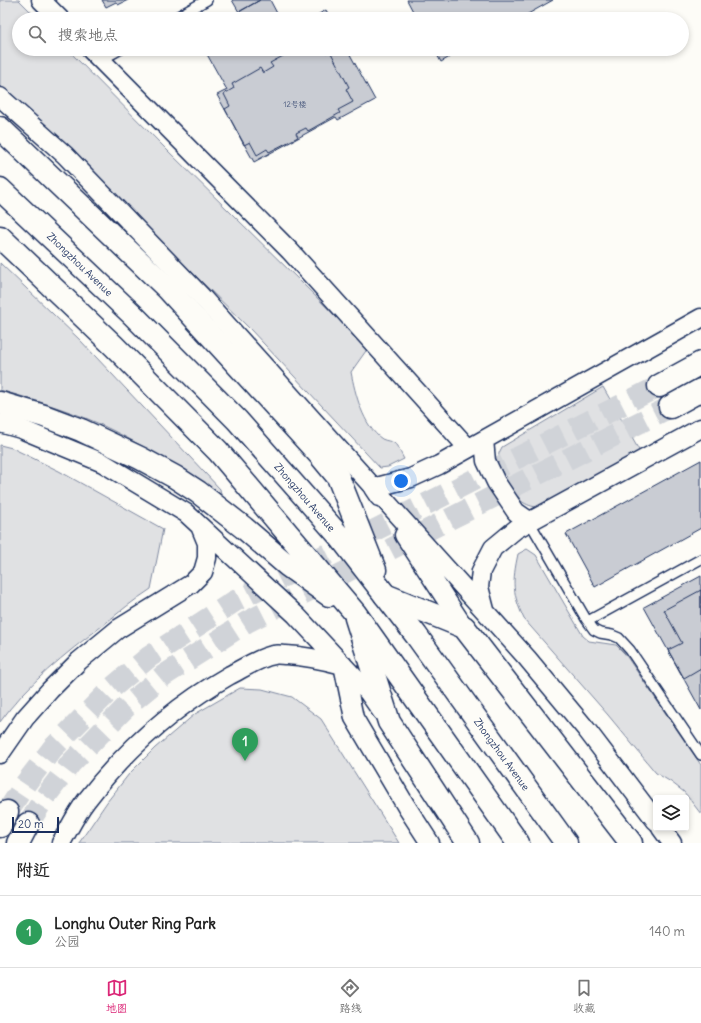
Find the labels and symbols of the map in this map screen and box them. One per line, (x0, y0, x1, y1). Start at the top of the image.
house number: 12号楼 (283, 99, 307, 109)
street label: Zhongzhou Avenue (44, 230, 115, 299)
street label: Zhongzhou Avenue (271, 460, 338, 534)
your location (391, 471, 411, 491)
street label: Zhongzhou Avenue (471, 716, 532, 793)
pin: 1 (232, 728, 258, 761)
scale bar (12, 815, 59, 834)

